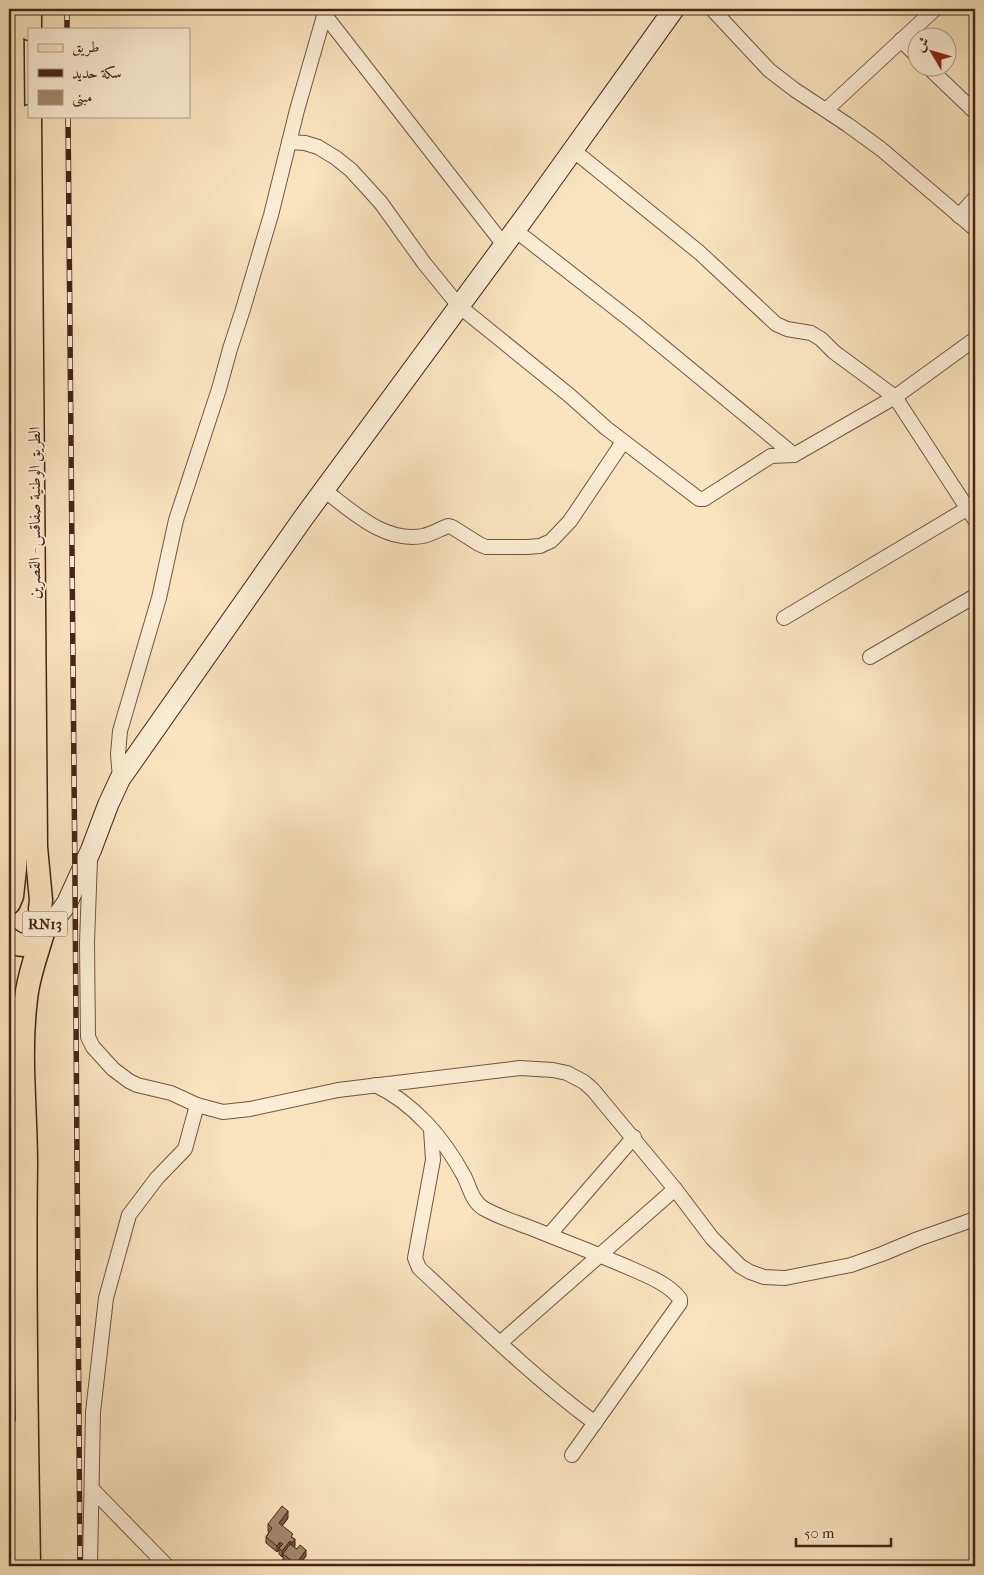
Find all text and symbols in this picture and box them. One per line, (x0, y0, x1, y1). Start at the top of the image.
legend (28, 28, 190, 118)
north arrow (906, 28, 956, 78)
text: ش (911, 34, 933, 55)
text: طريق (72, 38, 99, 57)
text: سكة حديد (72, 64, 122, 82)
text: مبنى (72, 88, 92, 108)
street label: الطريق الوطنية صفاقس - القصرين (25, 427, 45, 599)
road number: RN13 (22, 912, 68, 936)
scale bar (796, 1515, 892, 1547)
text: 50 m (804, 1524, 835, 1542)

